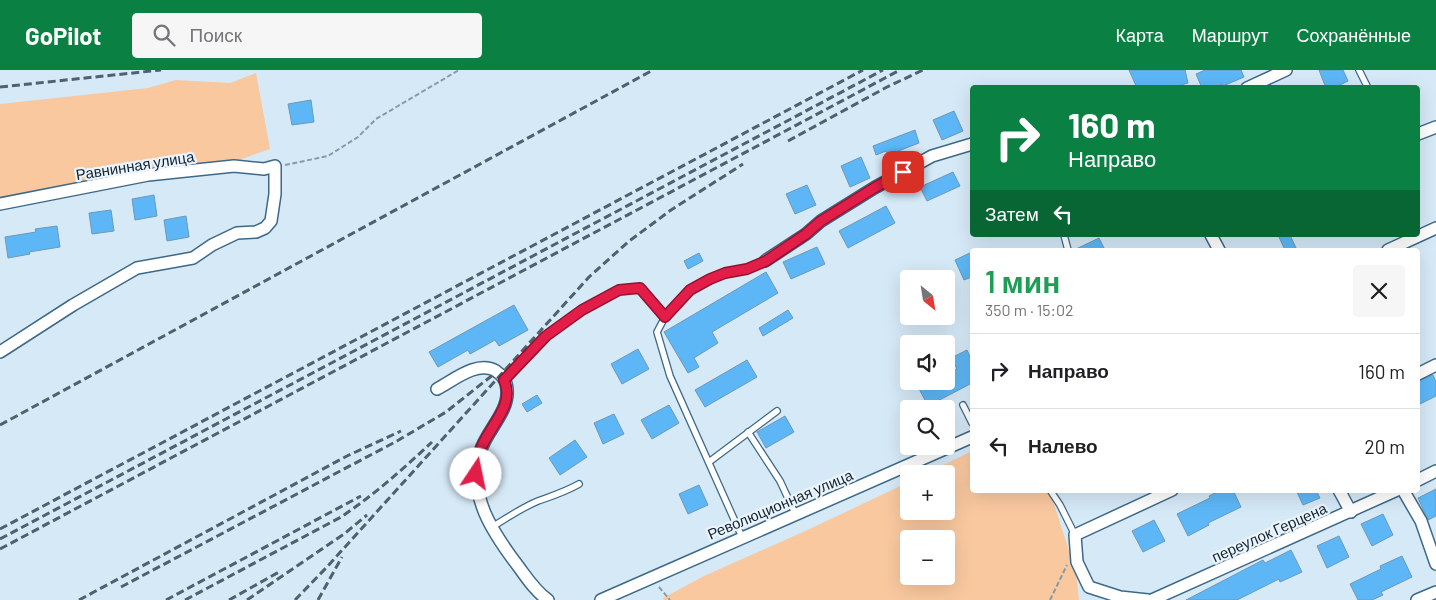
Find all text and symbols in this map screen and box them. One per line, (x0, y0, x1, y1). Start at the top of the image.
search box (132, 13, 482, 58)
text: GoPilot (25, 21, 102, 50)
icon: search (150, 21, 178, 49)
text: Поиск (190, 23, 242, 46)
text: Карта (1116, 24, 1164, 46)
text: Маршрут (1192, 24, 1268, 46)
text: Сохранённые (1296, 24, 1411, 46)
text: 160 m (1068, 103, 1155, 145)
icon: right (985, 105, 1050, 170)
text: Направо (1068, 145, 1156, 171)
street label: Равнинная улица (74, 147, 196, 183)
pin (882, 151, 924, 193)
icon: arrive (889, 158, 917, 186)
icon: left (1049, 200, 1077, 228)
text: Затем (985, 202, 1039, 225)
text: 1 мин (985, 263, 1060, 299)
button: close (1353, 265, 1405, 317)
north arrow (900, 270, 955, 325)
map controls (900, 270, 955, 585)
text: 350 m · 15:02 (985, 300, 1074, 319)
button: sound (900, 335, 955, 390)
icon: right (985, 357, 1013, 385)
text: Направо (1028, 359, 1109, 382)
text: 160 m (1358, 360, 1405, 383)
button: search (900, 400, 955, 455)
icon: left (985, 432, 1013, 460)
text: Налево (1028, 434, 1098, 457)
text: 20 m (1365, 435, 1405, 458)
position arrow (449, 447, 501, 499)
street label: Революционная улица (705, 465, 856, 543)
button: + (900, 465, 955, 520)
street label: переулок Герцена (1209, 498, 1330, 565)
button: − (900, 530, 955, 585)

